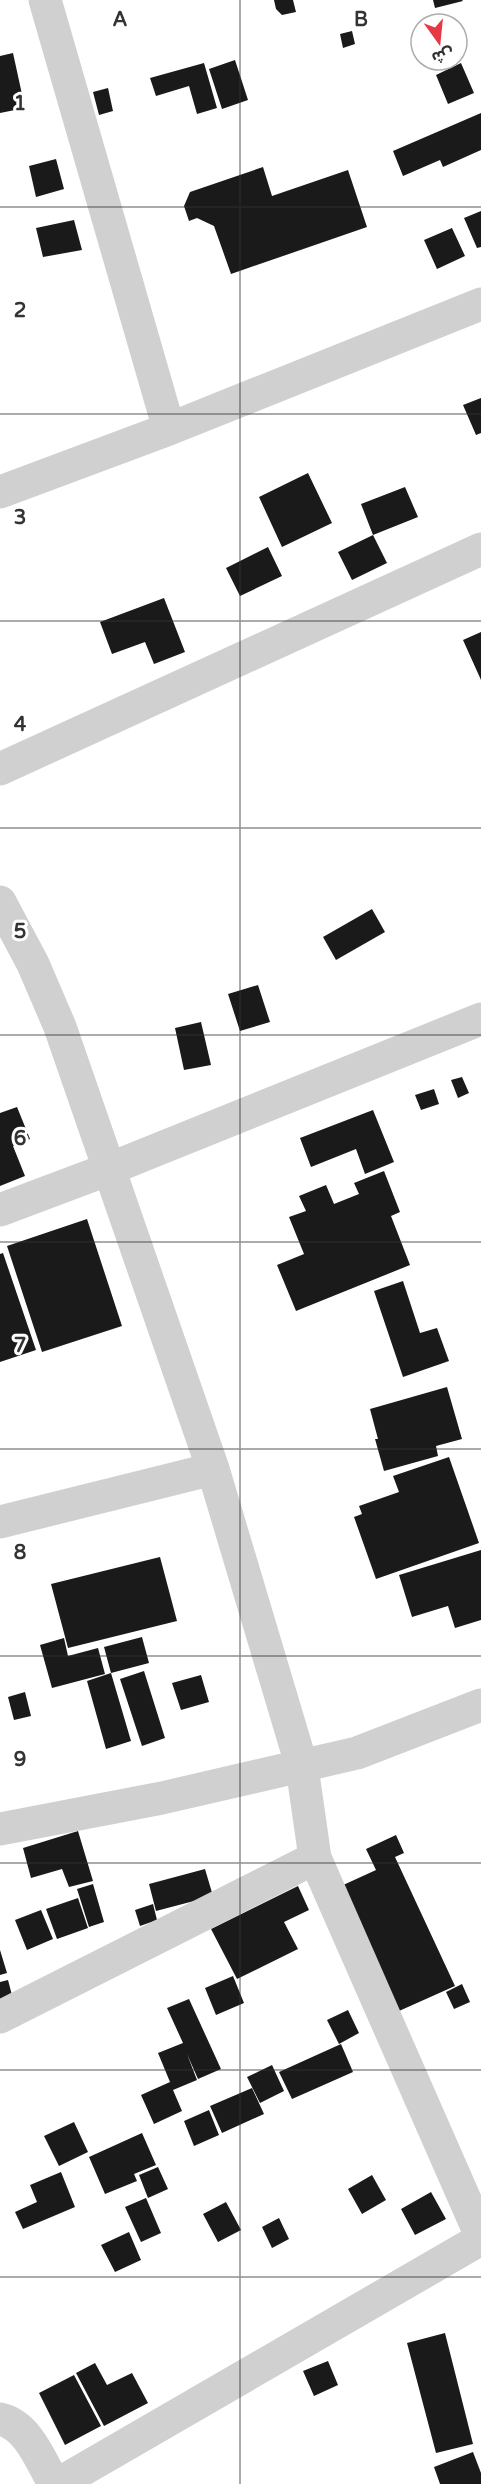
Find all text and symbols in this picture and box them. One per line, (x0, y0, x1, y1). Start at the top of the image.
text: A (113, 8, 128, 32)
text: B (354, 8, 368, 32)
north arrow (409, 12, 469, 72)
text: ش (429, 43, 456, 68)
text: 1 (14, 92, 26, 116)
text: 2 (14, 299, 26, 323)
text: 3 (14, 506, 26, 530)
text: 4 (14, 713, 27, 737)
text: 5 (14, 920, 26, 944)
text: 6 (14, 1127, 26, 1151)
text: 7 (14, 1334, 26, 1358)
text: 8 (14, 1541, 26, 1565)
text: 9 (14, 1748, 26, 1772)

